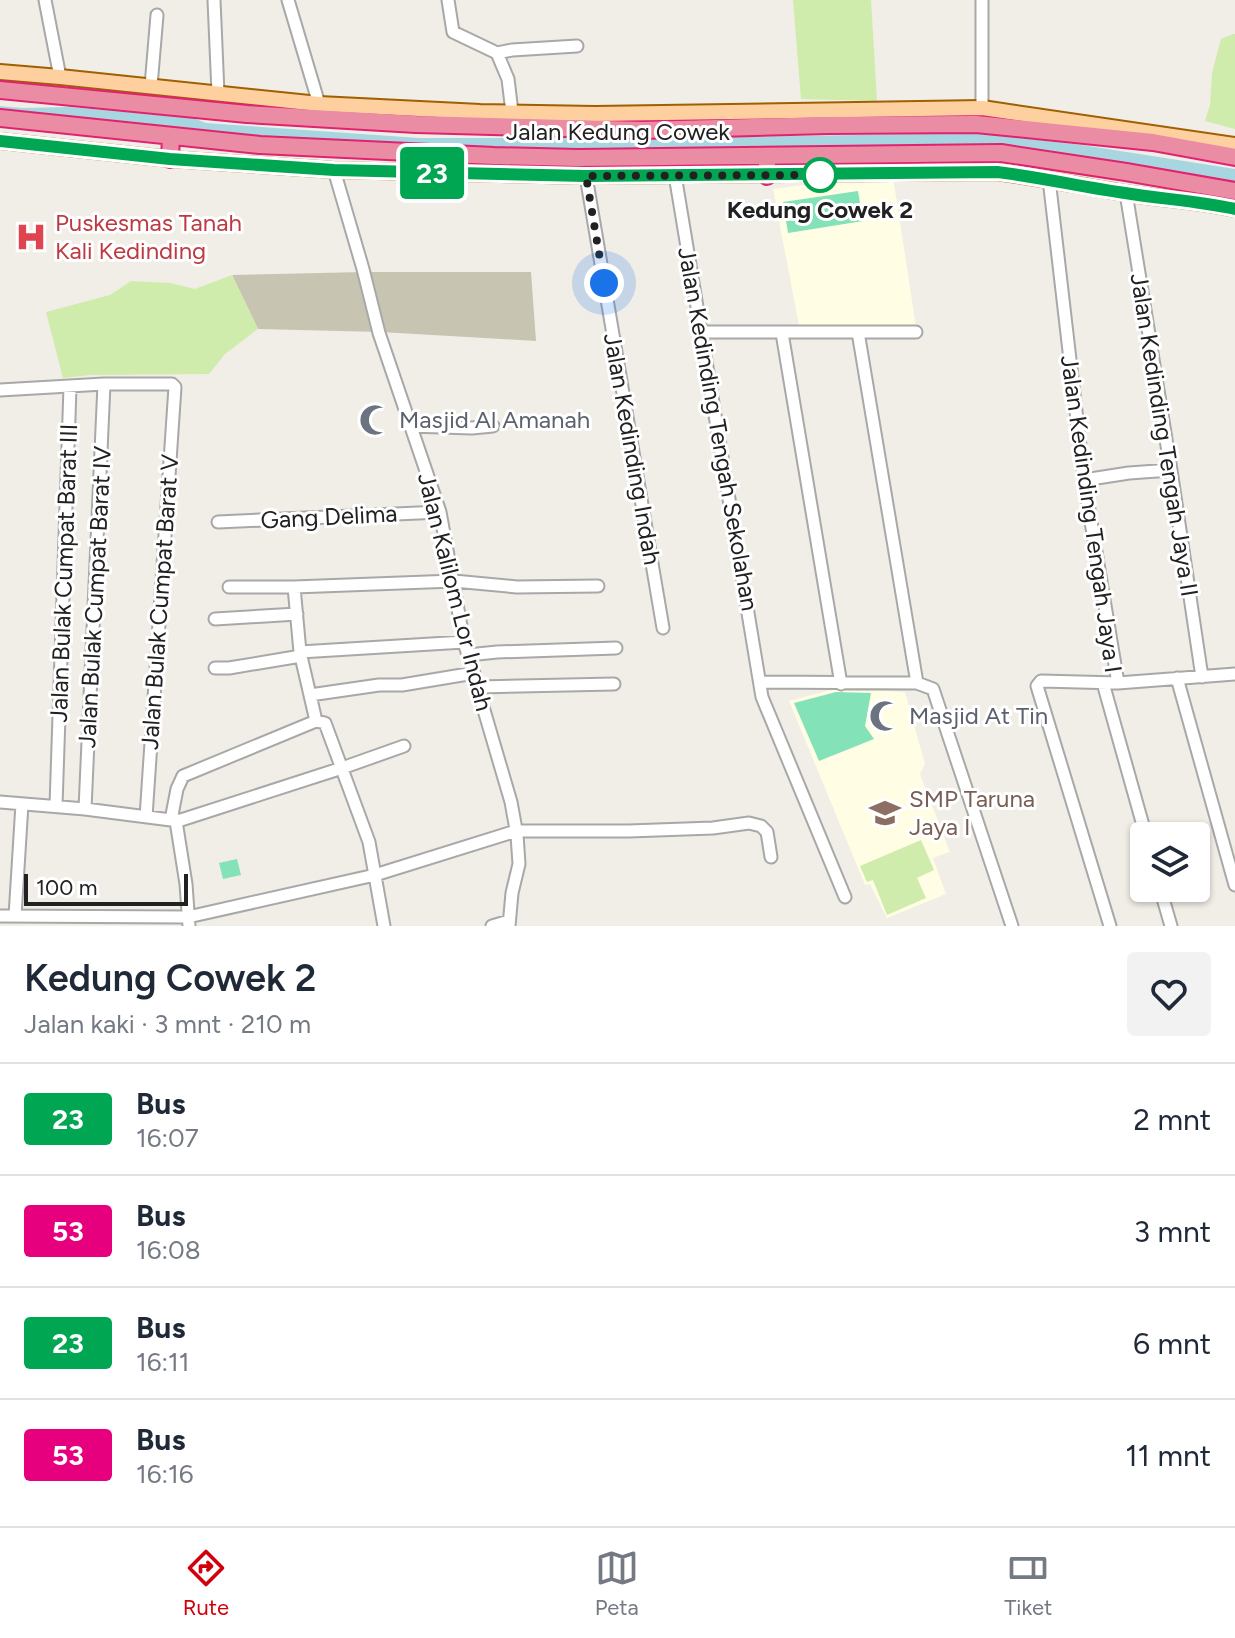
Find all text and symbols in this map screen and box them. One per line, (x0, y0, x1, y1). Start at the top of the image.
street label: Jalan Kedung Cowek (506, 117, 730, 146)
line badge: 23 (396, 147, 468, 199)
text: 23 (416, 156, 448, 190)
marker: Kedung Cowek 2 (803, 158, 837, 192)
place label: Kedung Cowek 2 (727, 195, 913, 224)
place label: Puskesmas Tanah Kali Kedinding (55, 208, 242, 265)
hospital icon: Puskesmas Tanah Kali Kedinding (14, 220, 48, 254)
street label: Jalan Kedinding Tengah Sekolahan (672, 245, 765, 613)
your location (584, 263, 624, 303)
street label: Jalan Kedinding Tengah Jaya II (1125, 271, 1204, 599)
street label: Jalan Kedinding Indah (598, 331, 667, 567)
street label: Jalan Kedinding Tengah Jaya I (1055, 353, 1128, 675)
mosque icon: Masjid Al Amanah (358, 403, 392, 437)
place label: Masjid Al Amanah (399, 405, 590, 434)
street label: Jalan Bulak Cumpat Barat III (44, 423, 83, 723)
street label: Jalan Bulak Cumpat Barat IV (72, 445, 117, 749)
street label: Jalan Bulak Cumpat Barat V (135, 453, 184, 751)
street label: Jalan Kalilom Lor Indah (412, 470, 499, 714)
street label: Gang Delima (260, 498, 398, 535)
mosque icon: Masjid At Tin (868, 699, 902, 733)
place label: Masjid At Tin (909, 701, 1048, 730)
place label: SMP Taruna Jaya I (909, 784, 1035, 841)
school or university icon: SMP Taruna Jaya I (868, 796, 902, 830)
map controls (1130, 822, 1210, 902)
button: layers (1130, 822, 1210, 902)
scale bar (24, 870, 188, 906)
text: 100 m (36, 874, 97, 901)
button: heart (1127, 952, 1211, 1036)
text: Kedung Cowek 2 (24, 955, 316, 1001)
text: Jalan kaki · 3 mnt · 210 m (24, 1008, 311, 1040)
text: Bus (136, 1085, 185, 1122)
text: 2 mnt (1133, 1101, 1211, 1138)
text: 23 (52, 1102, 84, 1136)
text: 16:07 (136, 1122, 199, 1154)
text: Bus (136, 1197, 185, 1234)
text: 3 mnt (1134, 1213, 1211, 1250)
text: 53 (52, 1214, 84, 1248)
text: 16:08 (136, 1234, 201, 1266)
text: Bus (136, 1309, 185, 1346)
text: 6 mnt (1133, 1325, 1211, 1362)
text: 23 (52, 1326, 84, 1360)
text: 16:11 (136, 1346, 190, 1378)
text: Bus (136, 1421, 185, 1458)
text: 11 mnt (1125, 1437, 1211, 1474)
text: 53 (52, 1438, 84, 1472)
text: 16:16 (136, 1458, 194, 1490)
tab: Rute (183, 1546, 229, 1621)
tab: Peta (595, 1546, 639, 1621)
tab: Tiket (1004, 1546, 1052, 1621)

